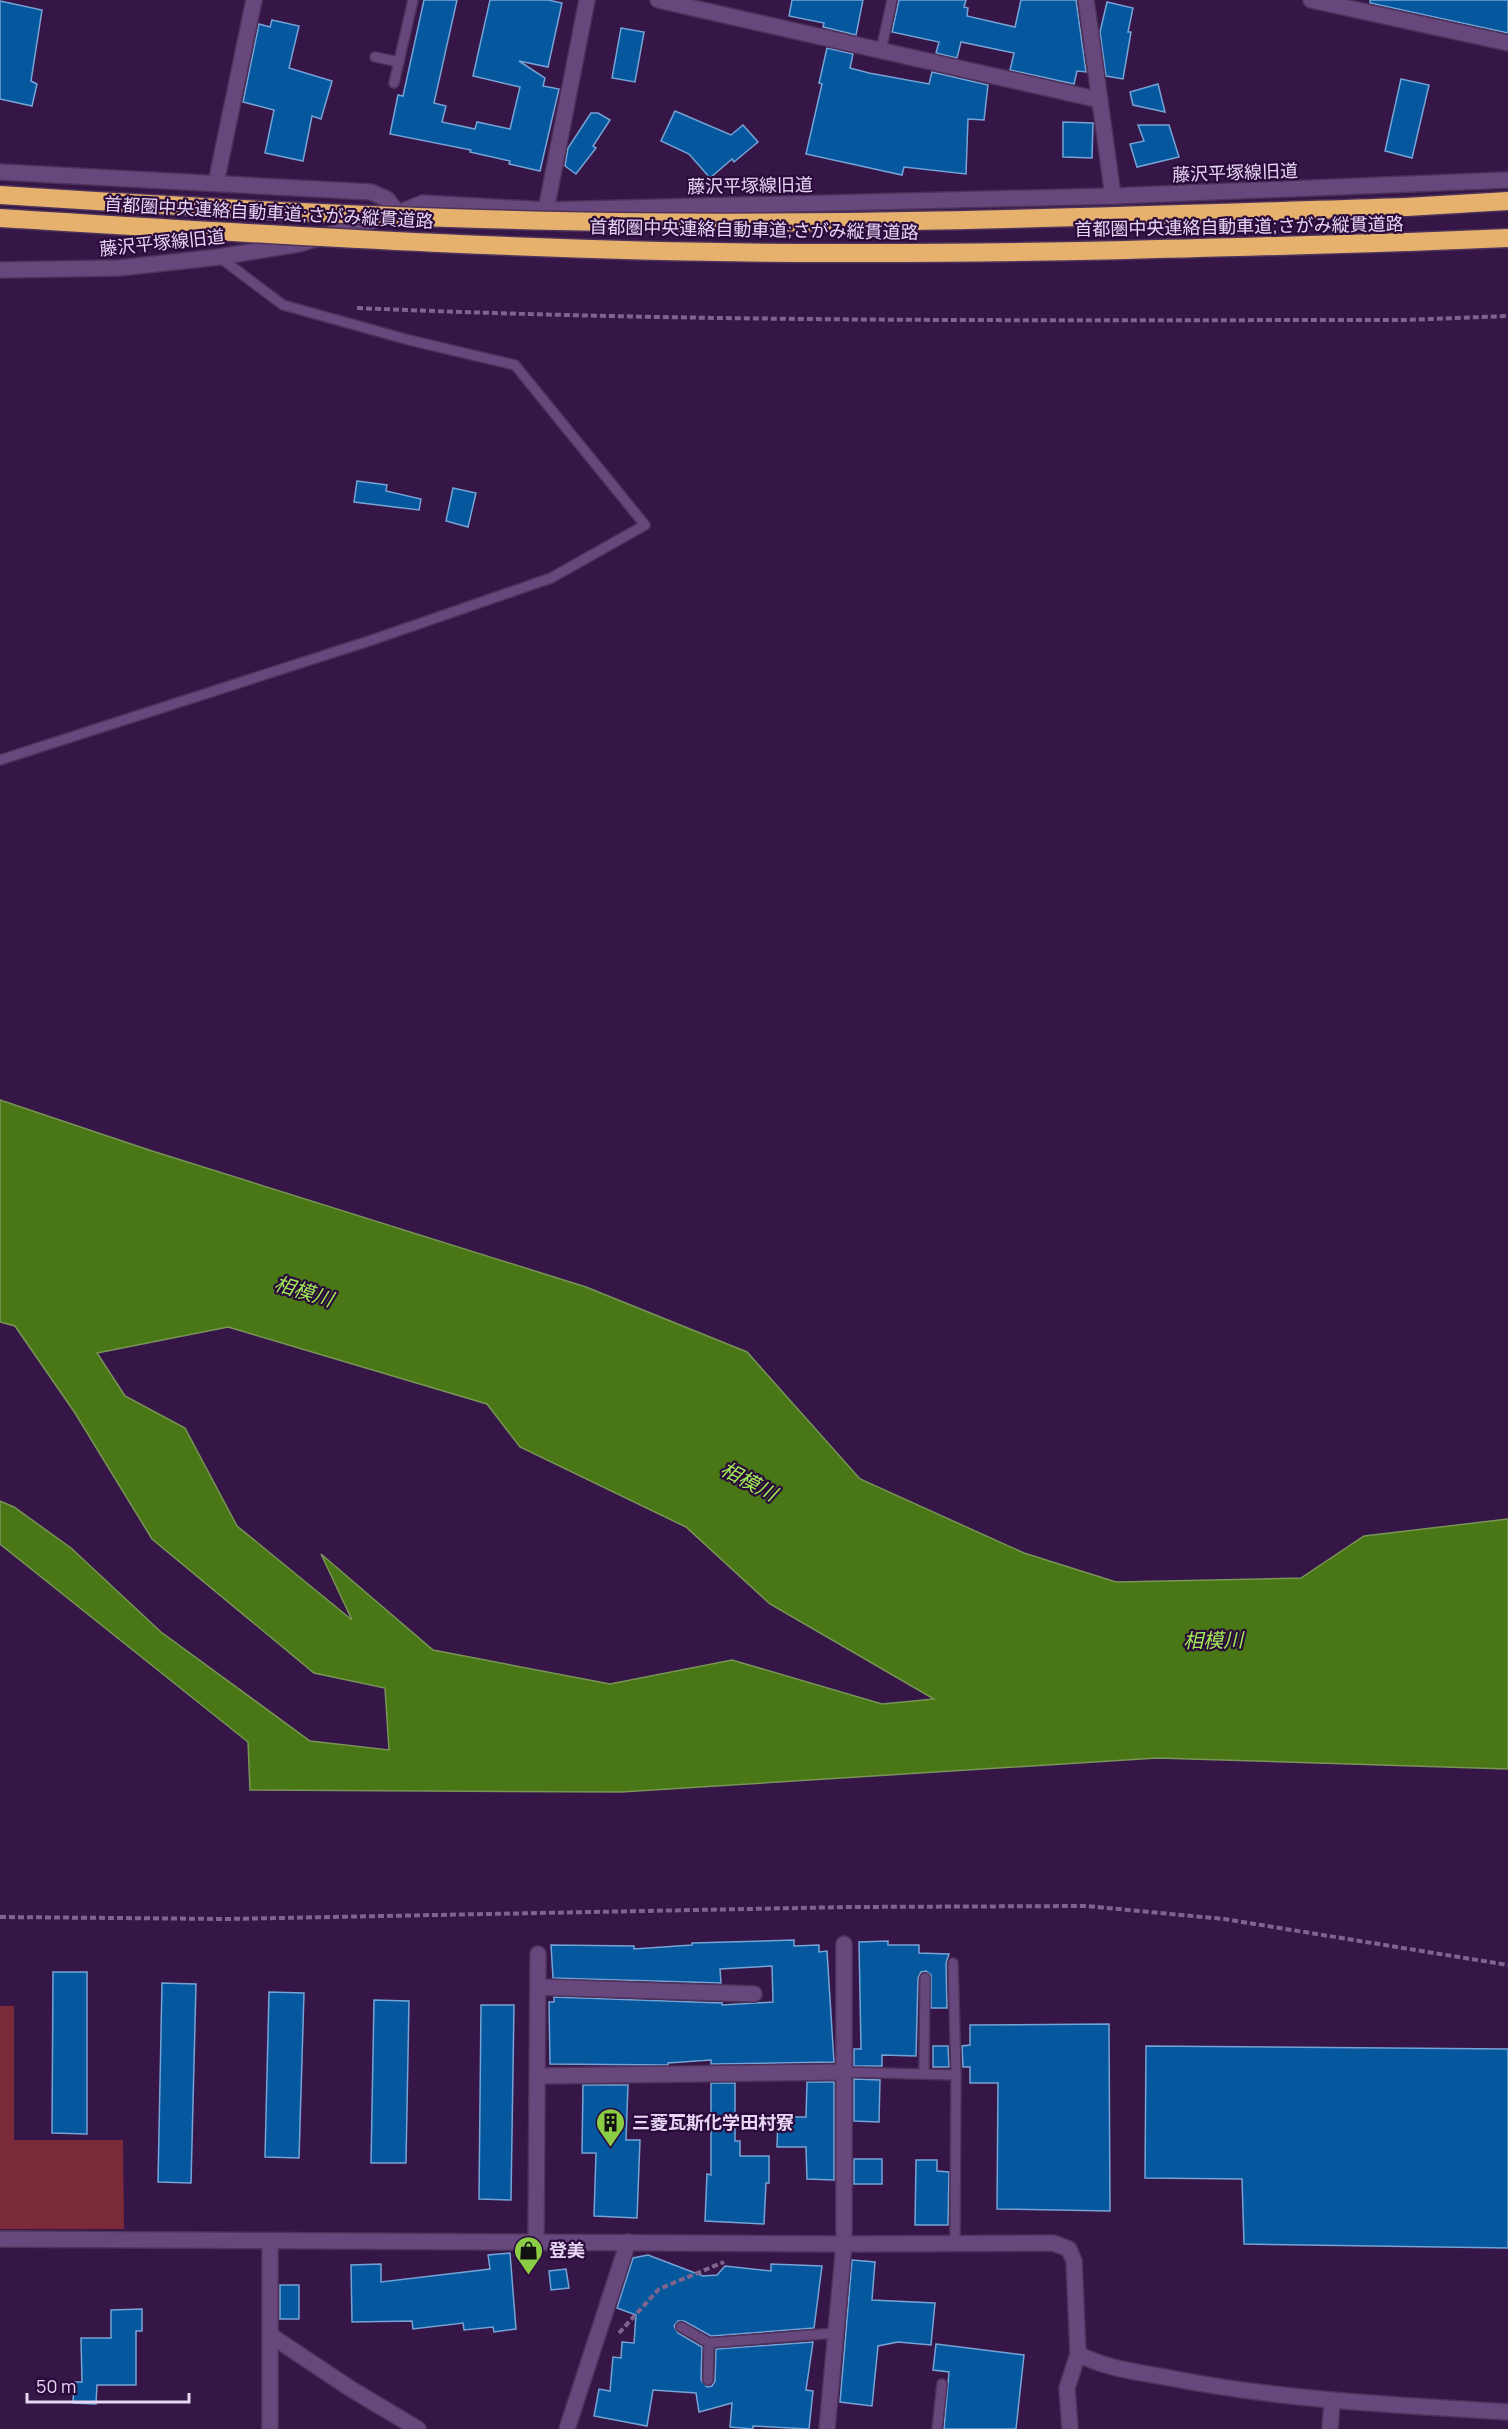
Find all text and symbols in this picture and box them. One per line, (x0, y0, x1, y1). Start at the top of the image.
street label: 藤沢平塚線旧道 (1172, 158, 1298, 186)
street label: 藤沢平塚線旧道 (687, 172, 813, 198)
street label: 首都圏中央連絡自動車道;さがみ縦貫道路 (104, 191, 434, 233)
street label: 首都圏中央連絡自動車道;さがみ縦貫道路 (1074, 211, 1404, 241)
street label: 首都圏中央連絡自動車道;さがみ縦貫道路 (589, 214, 919, 244)
street label: 藤沢平塚線旧道 (98, 223, 226, 261)
water label: 相模川 (271, 1269, 339, 1313)
water label: 相模川 (716, 1455, 784, 1508)
water label: 相模川 (1183, 1626, 1245, 1654)
building icon: 三菱瓦斯化学田村寮 (595, 2106, 627, 2148)
place label: 三菱瓦斯化学田村寮 (632, 2110, 794, 2134)
shop icon: 登美 (512, 2234, 544, 2276)
place label: 登美 (549, 2238, 585, 2262)
scale bar (27, 2366, 189, 2404)
text: 50 m (36, 2374, 76, 2398)

